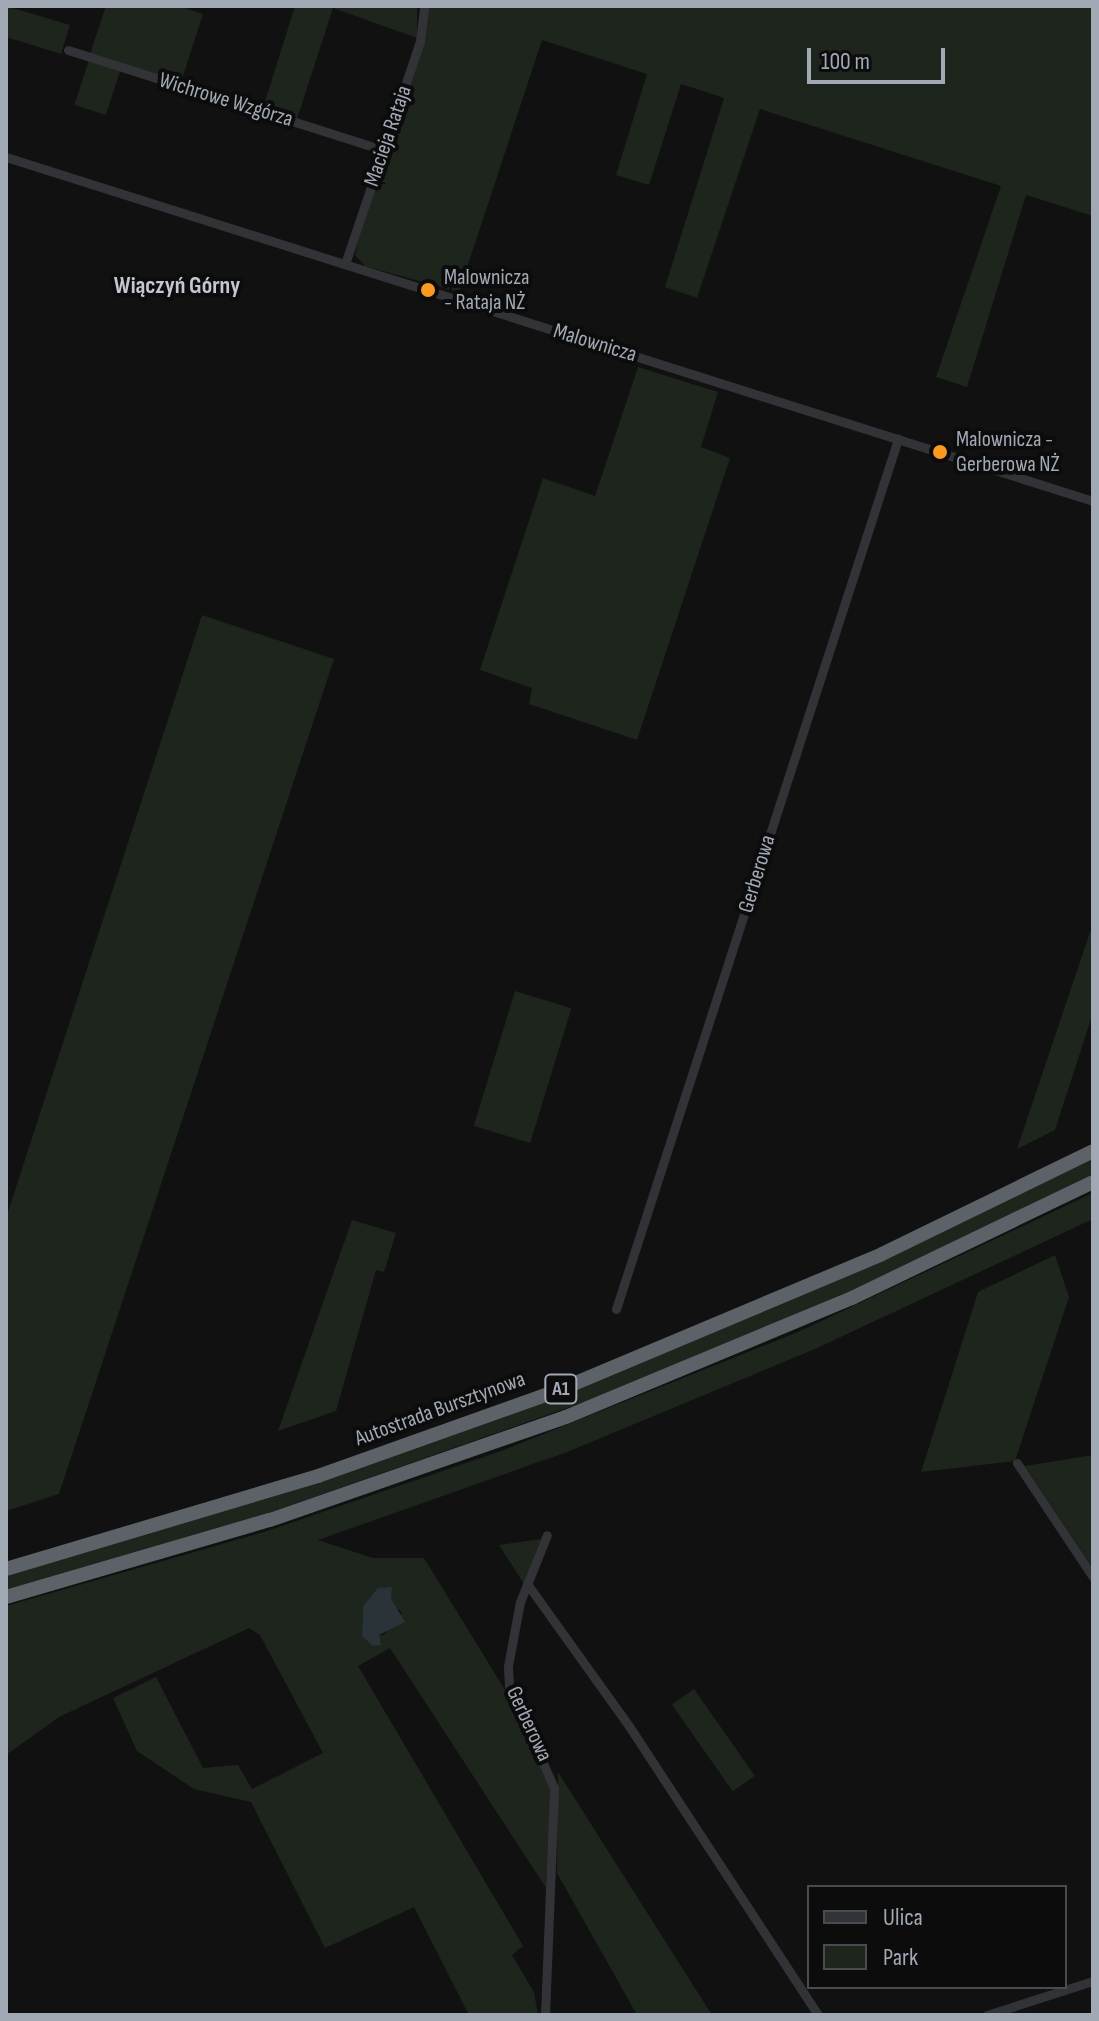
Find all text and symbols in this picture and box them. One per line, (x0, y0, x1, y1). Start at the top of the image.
scale bar (811, 32, 949, 82)
text: 100 m (821, 47, 870, 76)
street label: Wichrowe Wzgórza (156, 67, 296, 133)
street label: Macieja Rataja (358, 82, 418, 190)
place label: Malownicza - Rataja NŻ (444, 264, 530, 316)
district label: Wiączyń Górny (114, 272, 240, 300)
marker: Malownicza - Rataja NŻ (419, 281, 437, 299)
street label: Malownicza (550, 318, 640, 368)
place label: Malownicza - Gerberowa NŻ (956, 426, 1060, 478)
marker: Malownicza - Gerberowa NŻ (931, 443, 949, 461)
street label: Gerberowa (733, 832, 781, 916)
street label: Autostrada Bursztynowa (351, 1366, 529, 1452)
road number: A1 (543, 1373, 579, 1405)
street label: Gerberowa (500, 1682, 558, 1766)
legend (807, 1885, 1067, 1989)
text: Ulica (883, 1903, 923, 1932)
text: Park (883, 1943, 918, 1972)

